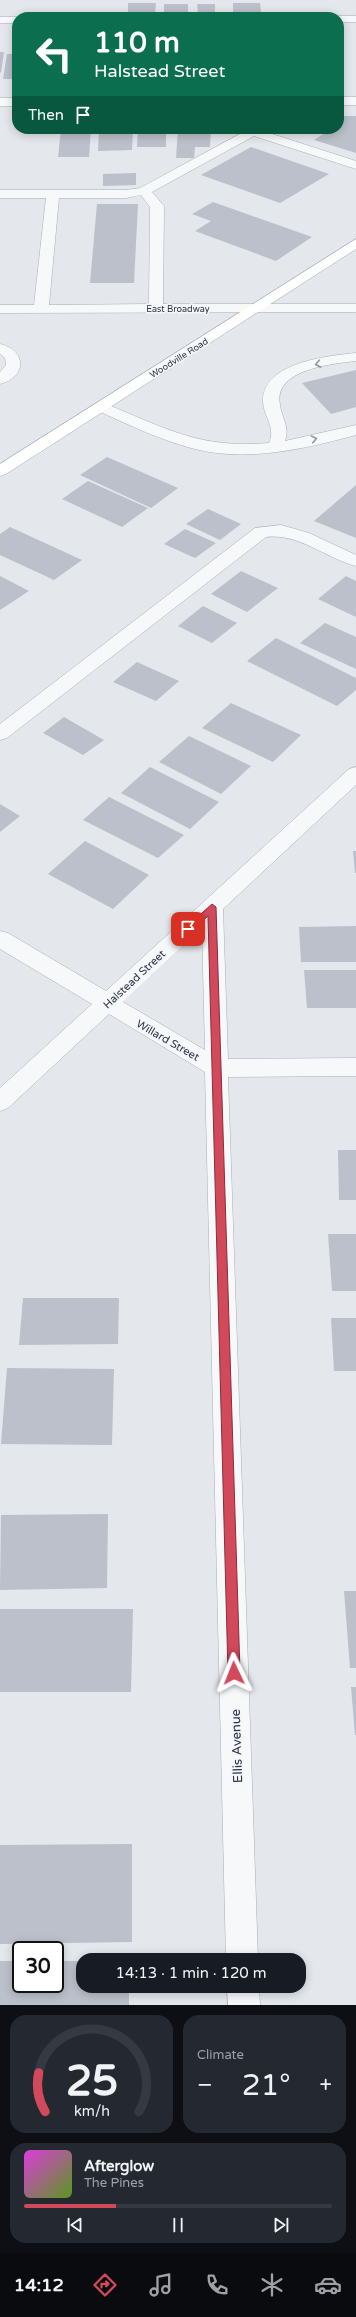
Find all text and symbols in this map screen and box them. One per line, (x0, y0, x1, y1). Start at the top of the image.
text: 110 m (94, 26, 180, 60)
icon: left (28, 28, 80, 80)
text: Halstead Street (94, 60, 225, 82)
icon: arrive (72, 104, 94, 126)
text: Then (28, 106, 64, 124)
street label: East Broadway (146, 304, 210, 315)
street label: Woodville Road (148, 336, 211, 381)
one-way arrow (314, 359, 321, 367)
one-way arrow (310, 436, 317, 444)
pin (171, 912, 205, 946)
icon: arrive (177, 918, 199, 940)
street label: Halstead Street (101, 947, 168, 1011)
street label: Willard Street (134, 1017, 202, 1064)
position arrow (213, 1652, 255, 1694)
street label: Ellis Avenue (228, 1709, 246, 1783)
speed limit sign: 30 (12, 1941, 64, 1993)
text: 14:13 · 1 min · 120 m (116, 1964, 266, 1982)
text: Climate (197, 2047, 244, 2063)
text: 25 (65, 2057, 118, 2107)
text: 21° (242, 2067, 291, 2104)
text: − (197, 2072, 213, 2098)
text: + (320, 2072, 332, 2098)
text: km/h (74, 2103, 109, 2120)
text: Afterglow (84, 2157, 154, 2175)
text: The Pines (84, 2175, 144, 2191)
icon: previous (64, 2214, 86, 2236)
icon: pause (167, 2214, 189, 2236)
icon: next (270, 2214, 292, 2236)
icon: directions (91, 2271, 119, 2299)
icon: music (147, 2271, 175, 2299)
icon: phone (203, 2271, 231, 2299)
icon: climate (258, 2271, 286, 2299)
icon: car (314, 2271, 342, 2299)
text: 14:12 (14, 2274, 64, 2296)

